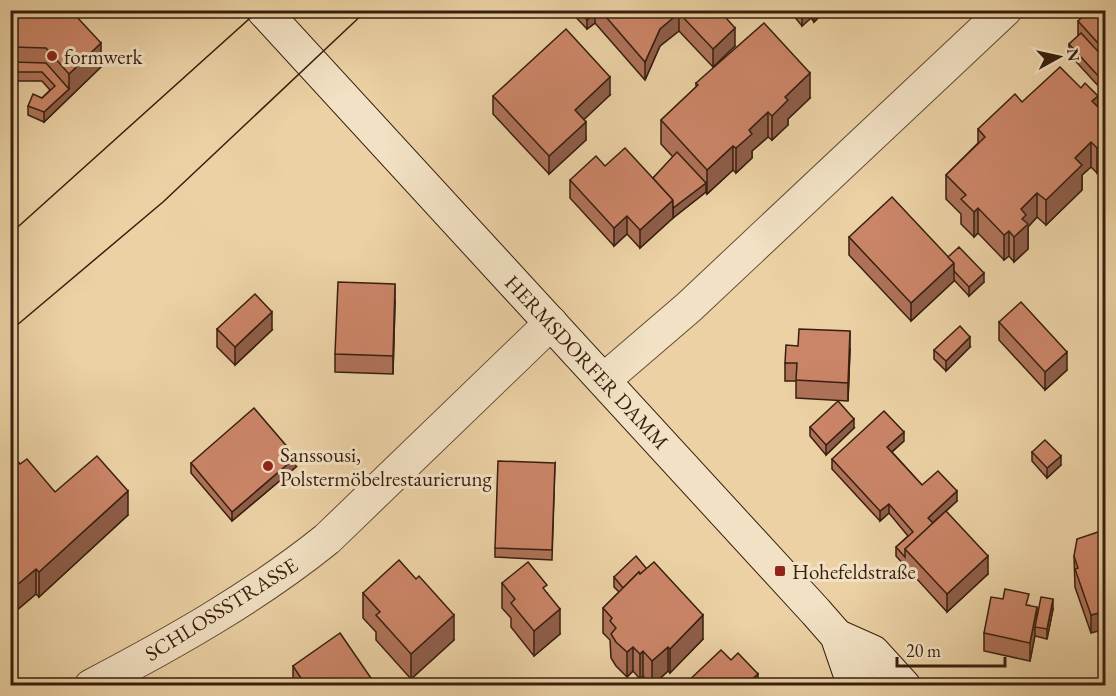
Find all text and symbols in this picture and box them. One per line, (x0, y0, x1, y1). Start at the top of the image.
north arrow (1029, 27, 1089, 87)
place label: formwerk (64, 43, 143, 70)
text: N (1062, 47, 1085, 63)
marker: formwerk (45, 49, 59, 63)
street label: HERMSDORFER DAMM (499, 269, 675, 455)
place label: Sanssousi, Polstermöbelrestaurierung (280, 441, 493, 492)
marker: Sanssousi, Polstermöbelrestaurierung (261, 459, 275, 473)
street label: SCHLOSSSTRASSE (140, 551, 303, 667)
place label: Hohefeldstraße (792, 558, 916, 585)
marker: Hohefeldstraße (773, 564, 787, 578)
scale bar (897, 630, 1005, 668)
text: 20 m (906, 639, 941, 662)

